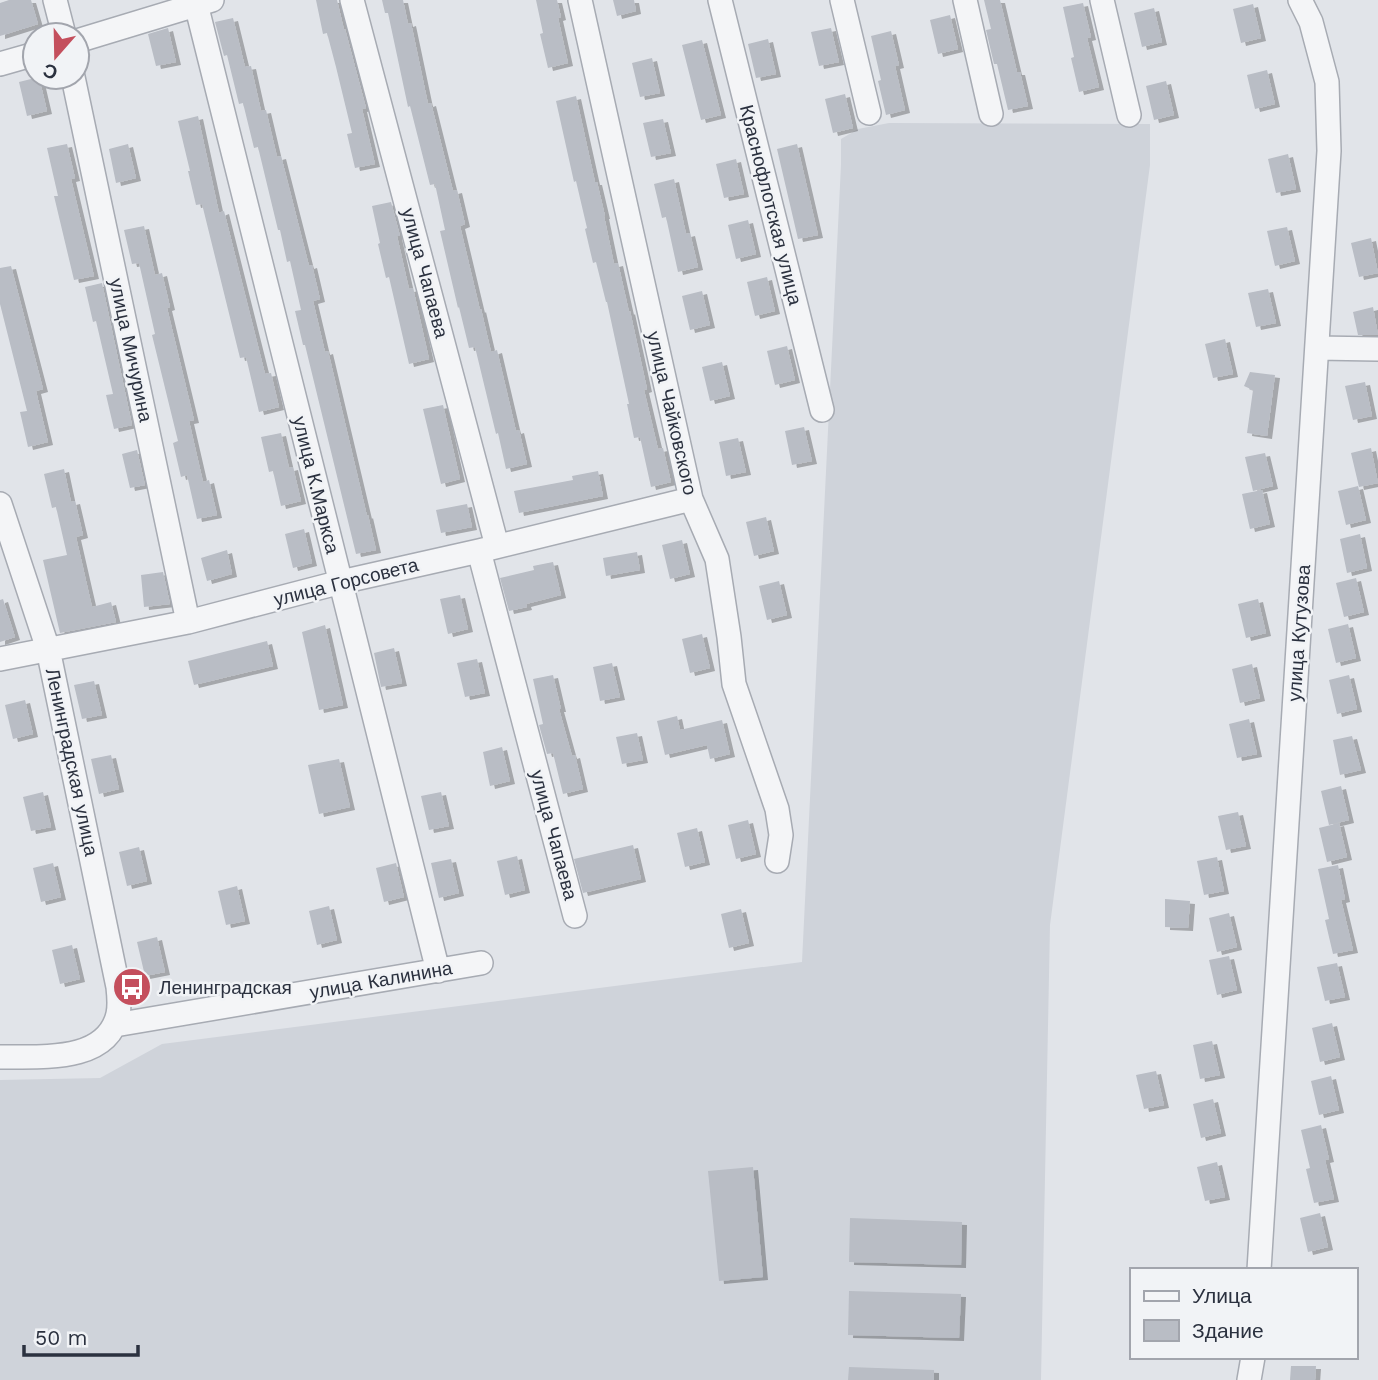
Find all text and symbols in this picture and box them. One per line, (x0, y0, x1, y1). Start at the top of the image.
north arrow (21, 21, 91, 91)
text: С (40, 58, 61, 85)
street label: Краснофлотская улица (735, 102, 807, 308)
street label: улица Чапаева (397, 205, 454, 341)
street label: улица Мичурина (105, 276, 158, 425)
street label: улица Чайковского (642, 329, 702, 497)
street label: улица К.Маркса (288, 414, 344, 556)
street label: улица Горсовета (271, 553, 421, 611)
street label: улица Кутузова (1283, 563, 1315, 702)
street label: Ленинградская улица (41, 666, 103, 859)
street label: улица Чапаева (526, 767, 583, 903)
street label: улица Калинина (308, 956, 454, 1004)
bus stop icon: Ленинградская (111, 966, 153, 1008)
place label: Ленинградская (159, 976, 292, 999)
legend (1130, 1268, 1357, 1359)
text: Улица (1192, 1283, 1252, 1308)
scale bar (24, 1314, 138, 1358)
text: Здание (1192, 1318, 1264, 1343)
text: 50 m (35, 1325, 87, 1350)

